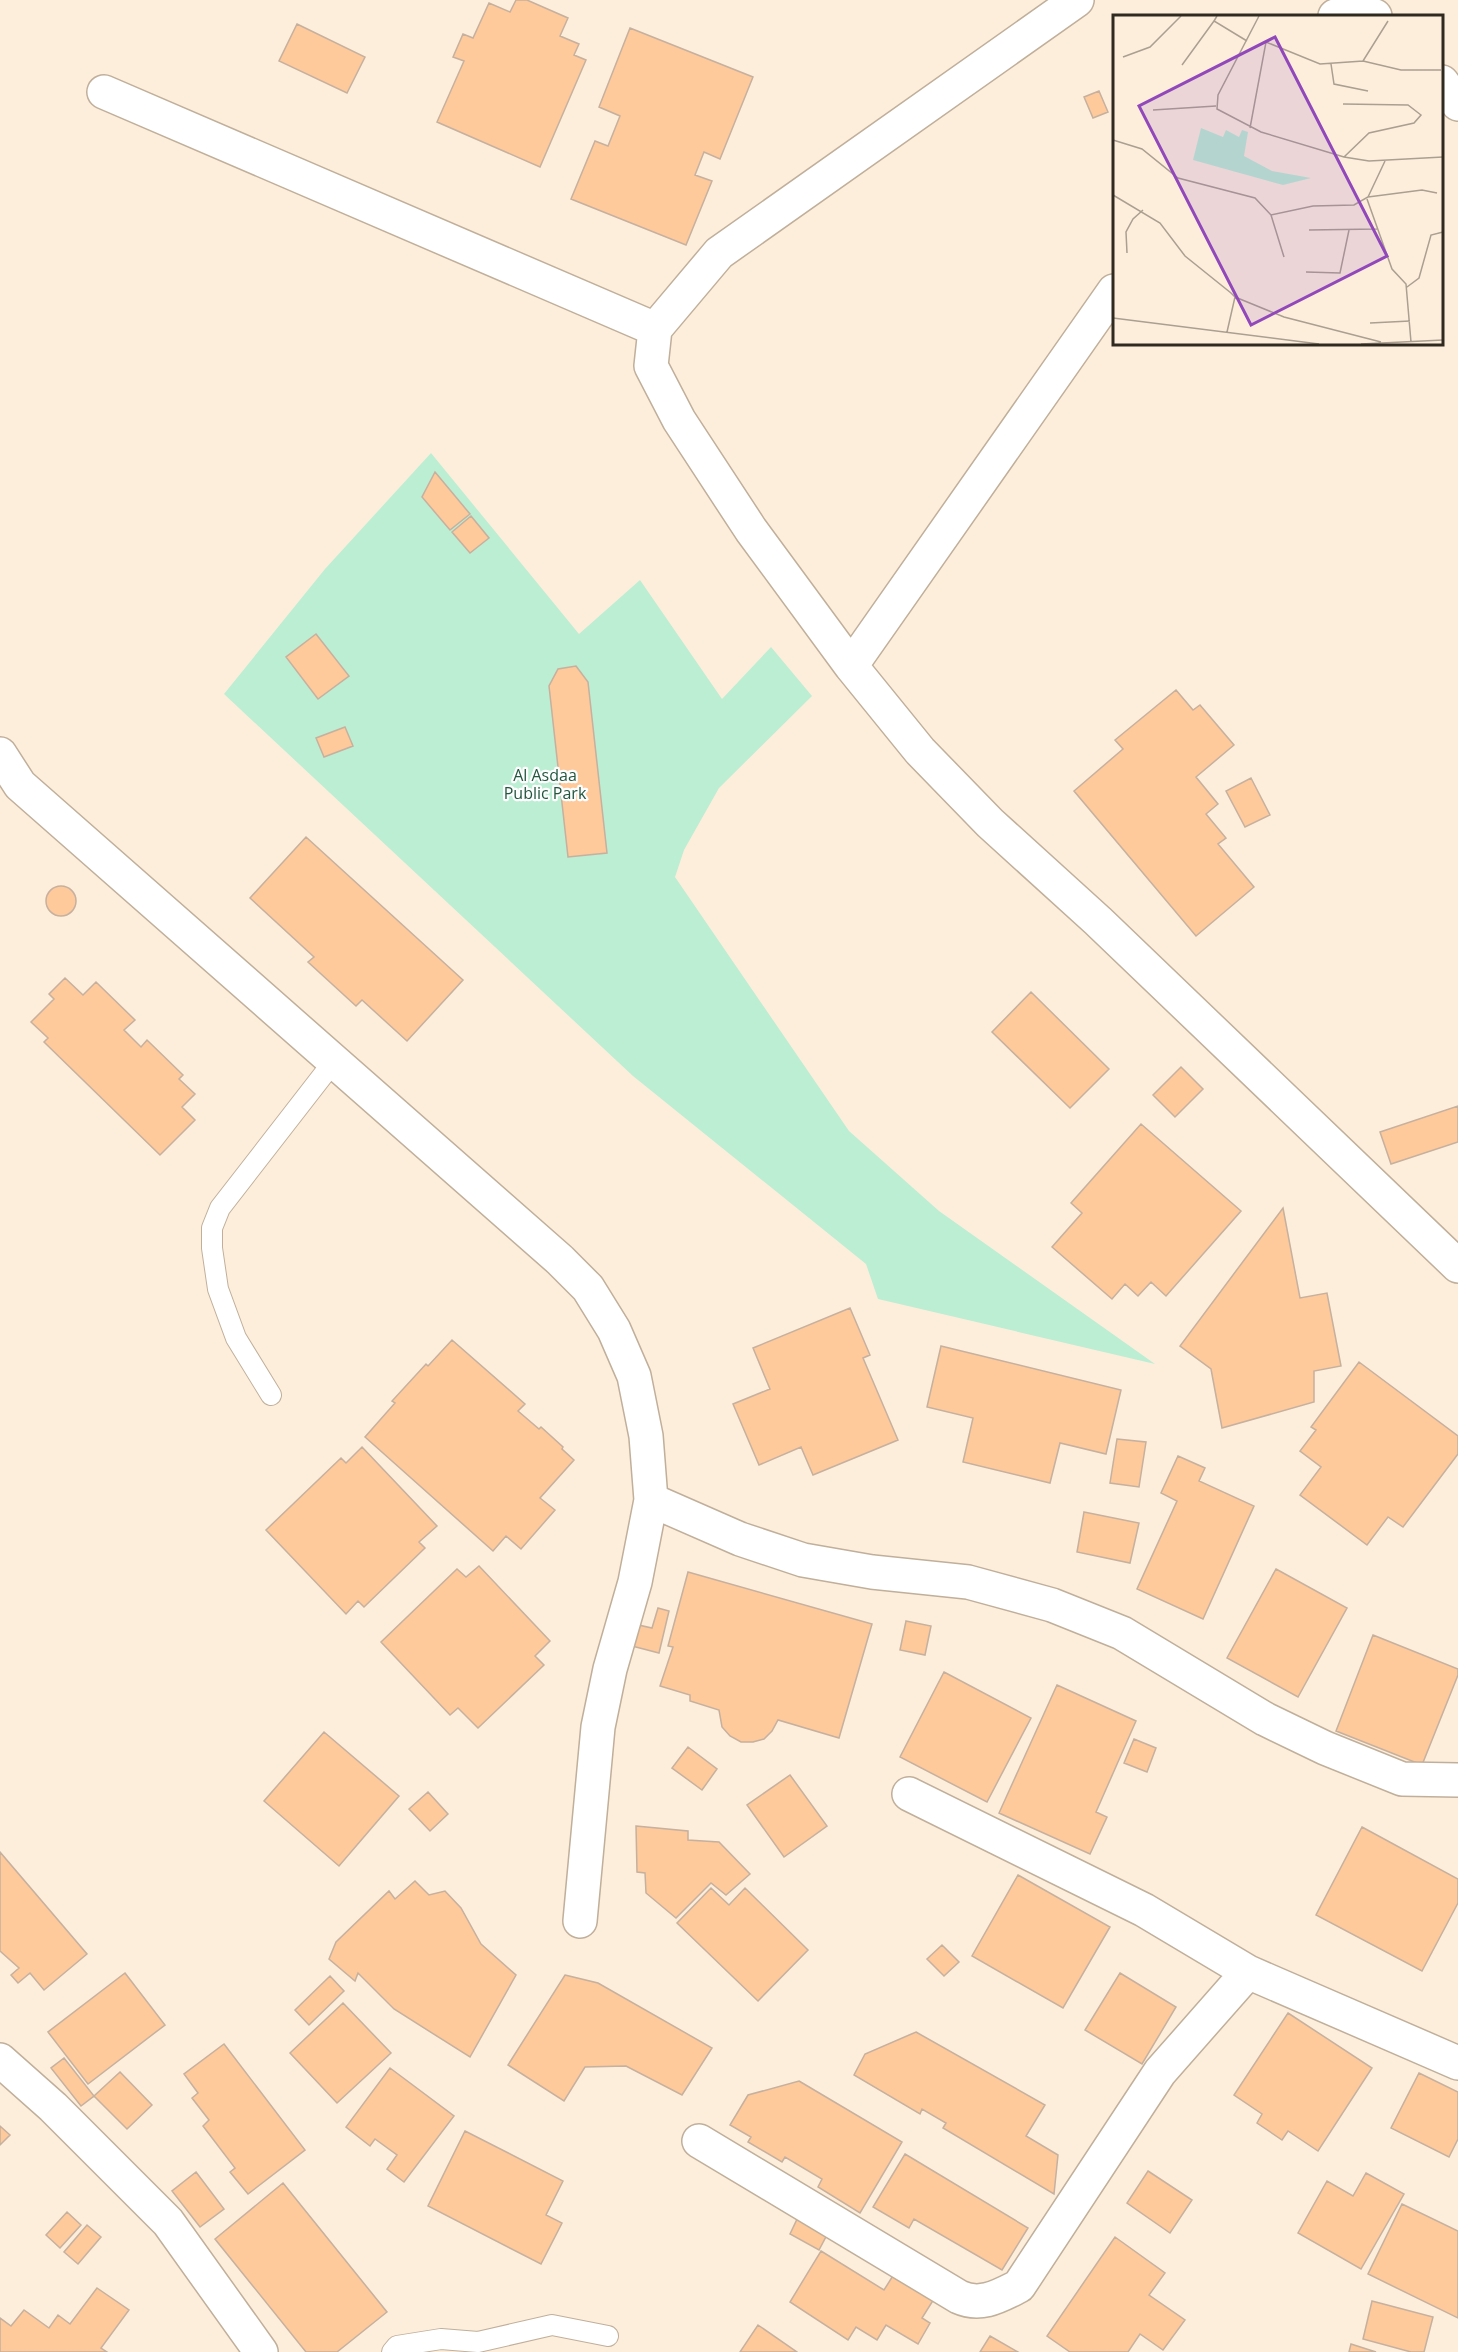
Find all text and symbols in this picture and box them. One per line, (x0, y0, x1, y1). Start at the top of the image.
inset map (1113, 15, 1443, 345)
park label: Al Asdaa Public Park (504, 764, 587, 804)

